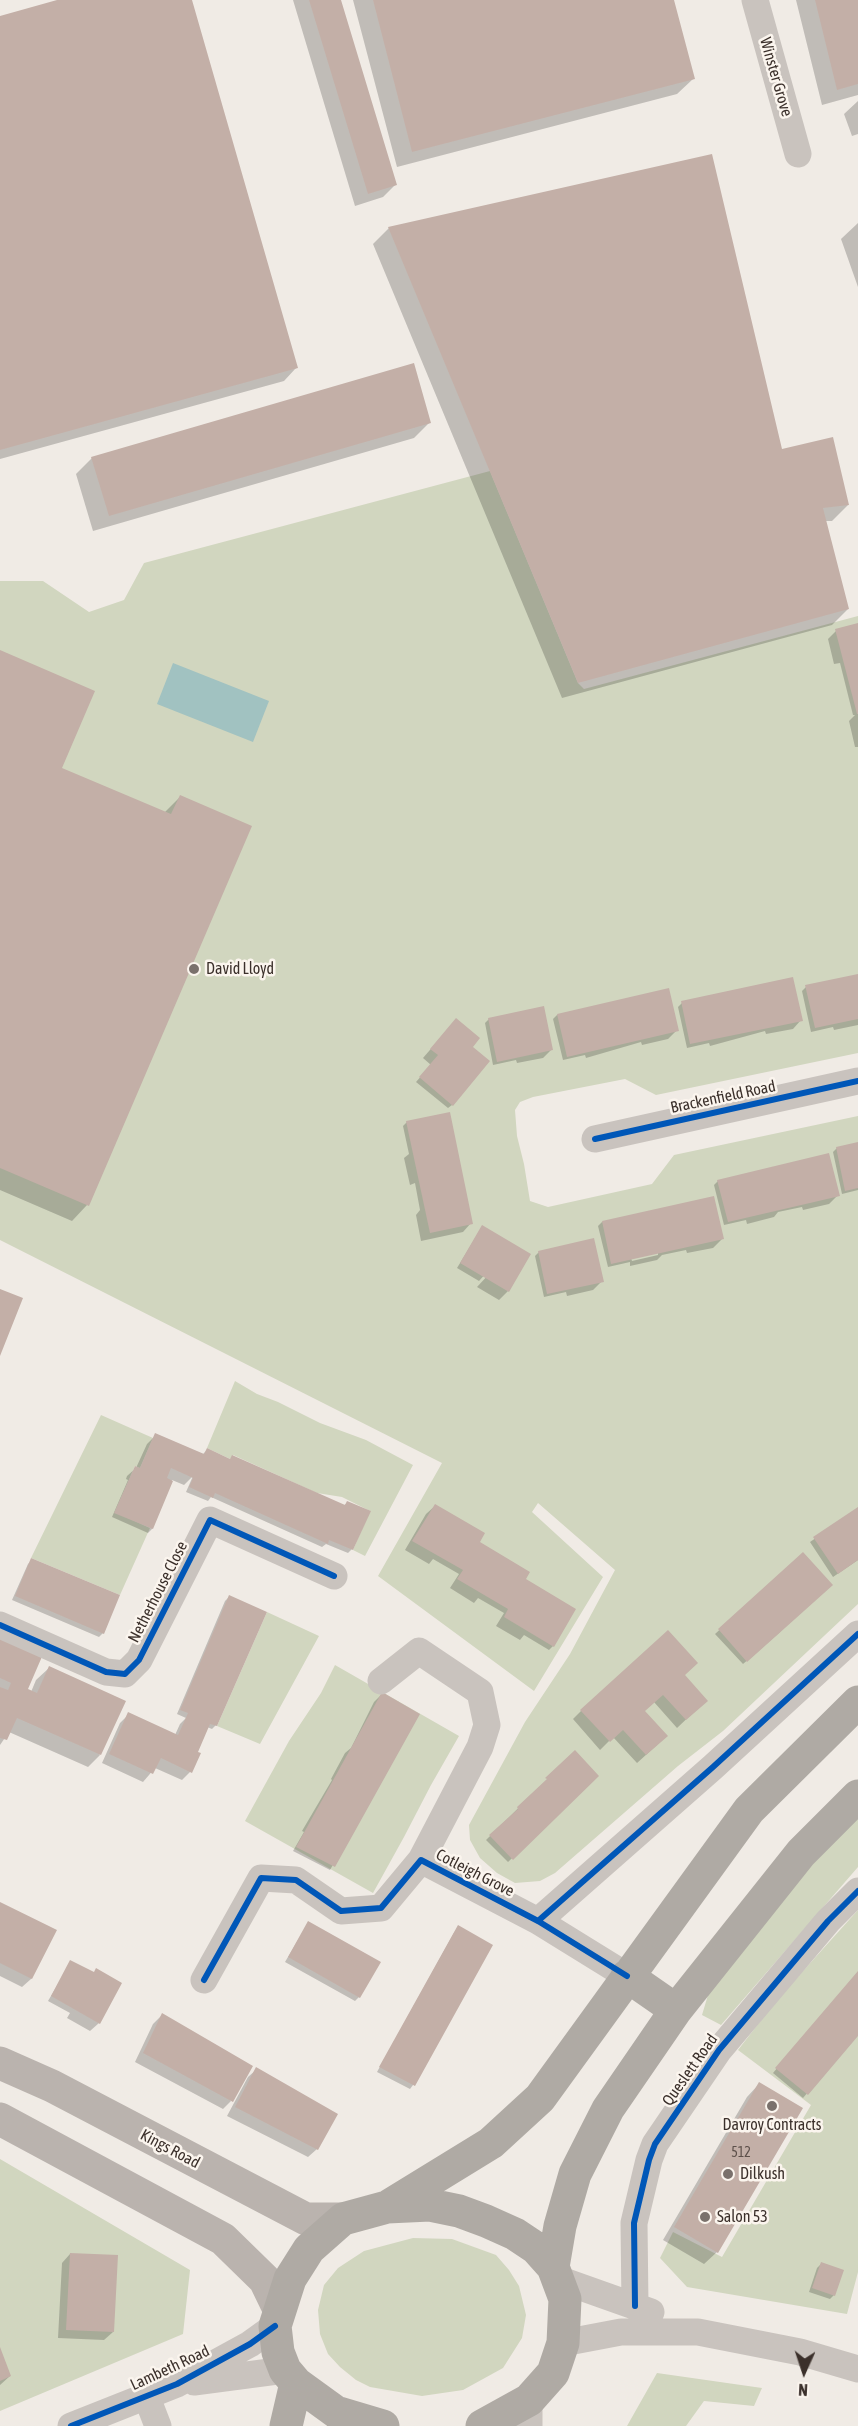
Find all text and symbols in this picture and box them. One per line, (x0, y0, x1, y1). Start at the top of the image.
street label: Winster Grove (756, 35, 796, 119)
place label: David Lloyd (206, 959, 274, 979)
marker: David Lloyd (187, 962, 201, 976)
street label: Brackenfield Road (669, 1077, 777, 1117)
street label: Netherhouse Close (124, 1538, 192, 1646)
street label: Cotleigh Grove (433, 1845, 517, 1901)
street label: Queslett Road (658, 2030, 722, 2110)
marker: Davroy Contracts (765, 2099, 779, 2113)
place label: Davroy Contracts (723, 2115, 821, 2135)
street label: Kings Road (137, 2125, 203, 2173)
house number: 512 (731, 2145, 751, 2161)
place label: Dilkush (740, 2164, 785, 2184)
marker: Dilkush (721, 2167, 735, 2181)
place label: Salon 53 (717, 2207, 768, 2227)
marker: Salon 53 (698, 2210, 712, 2224)
street label: Lambeth Road (127, 2341, 213, 2395)
north arrow (774, 2342, 834, 2402)
text: N (798, 2381, 808, 2399)

